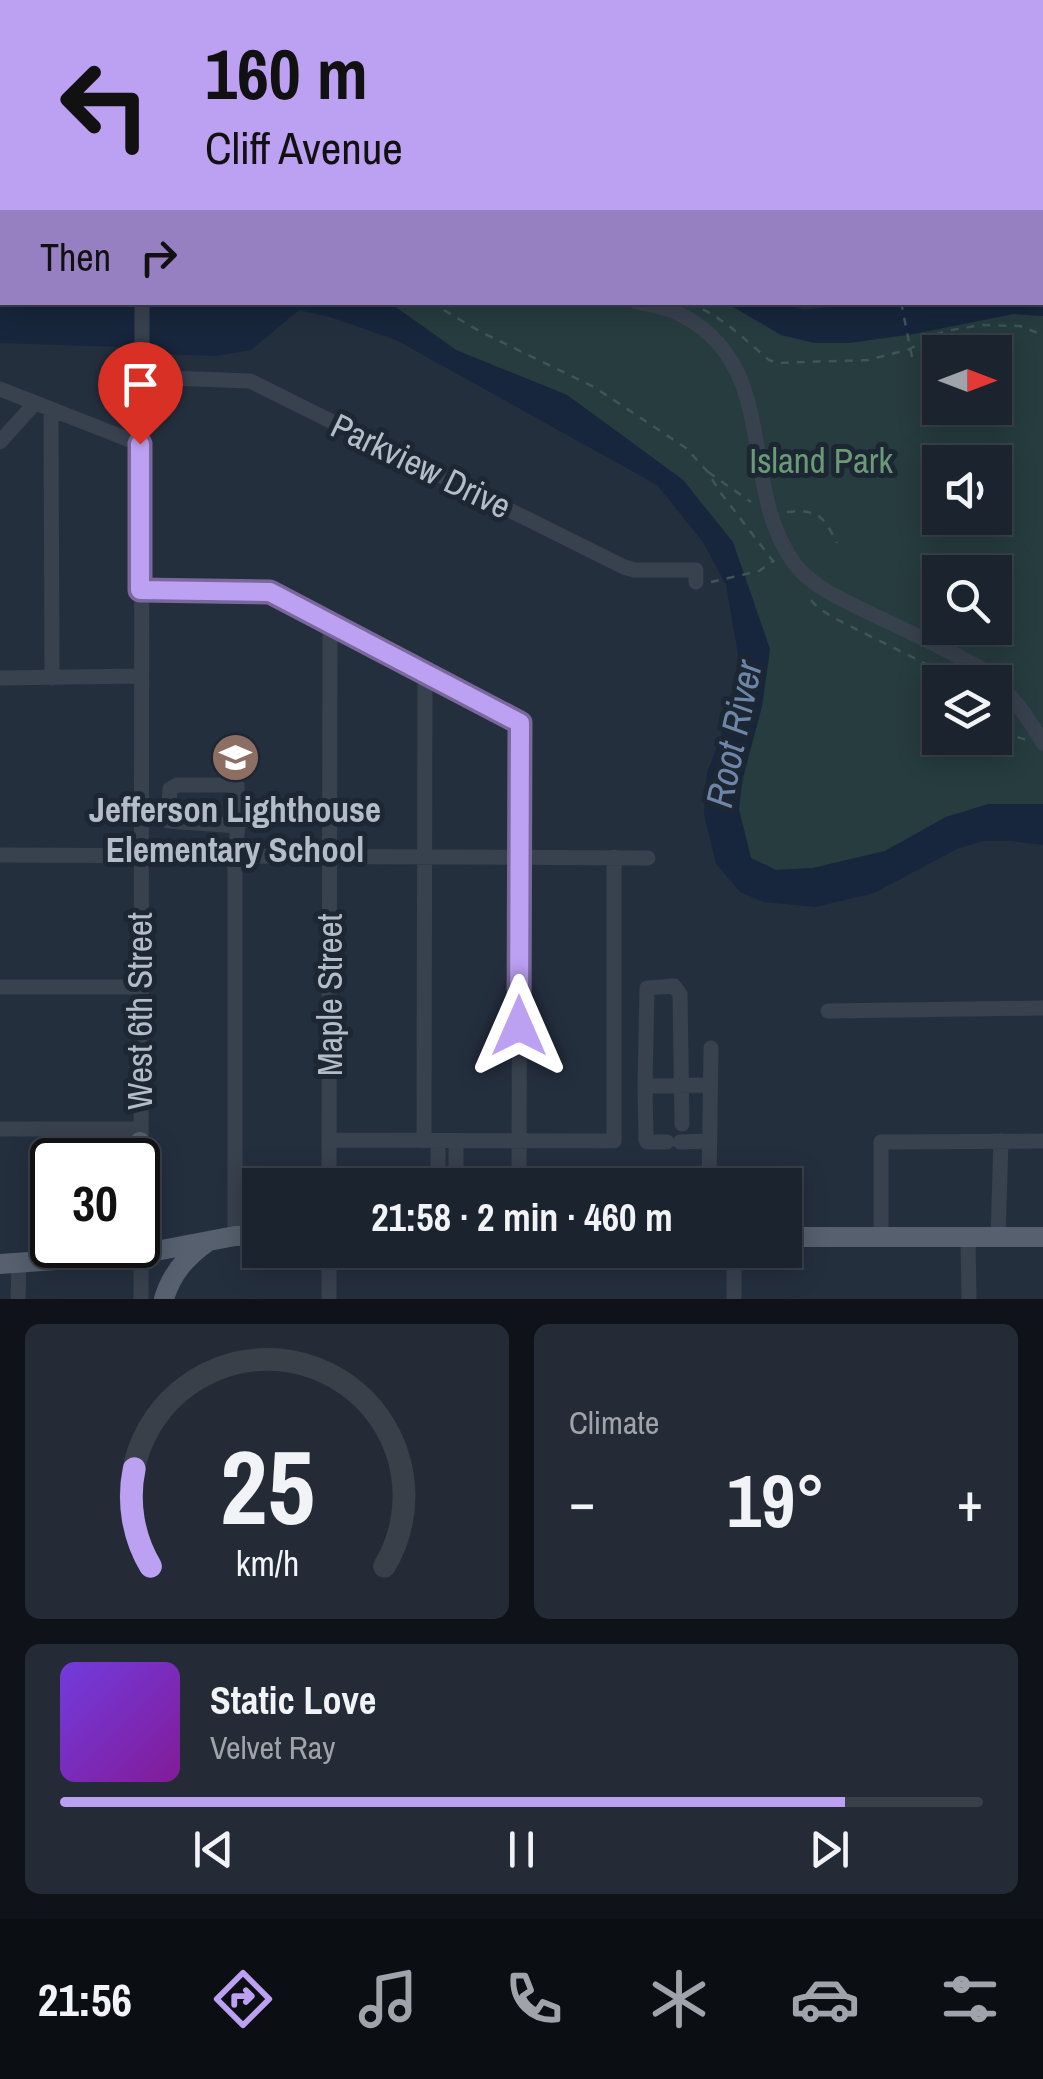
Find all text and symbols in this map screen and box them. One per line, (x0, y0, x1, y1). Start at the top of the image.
text: 160 m (205, 27, 368, 121)
icon: left (40, 40, 170, 170)
text: Cliff Avenue (205, 117, 403, 178)
icon: right (131, 230, 186, 285)
text: Then (40, 232, 111, 283)
north arrow (922, 335, 1012, 425)
map controls (922, 335, 1012, 755)
pin (98, 342, 183, 445)
icon: arrive (113, 357, 168, 412)
street label: Parkview Drive (323, 402, 519, 529)
park label: Island Park (749, 437, 893, 484)
button: sound (922, 445, 1012, 535)
button: search (922, 555, 1012, 645)
water label: Root River (693, 654, 774, 812)
button: layers (922, 665, 1012, 755)
school or university icon: Jefferson Lighthouse Elementary School (209, 732, 261, 784)
place label: Jefferson Lighthouse Elementary School (89, 786, 381, 873)
street label: West 6th Street (116, 912, 163, 1110)
street label: Maple Street (306, 914, 353, 1076)
position arrow (467, 974, 571, 1078)
speed limit sign: 30 (30, 1138, 160, 1268)
text: 21:58 · 2 min · 460 m (371, 1192, 673, 1243)
text: Climate (569, 1401, 659, 1444)
text: 25 (220, 1416, 314, 1556)
text: 19° (727, 1449, 825, 1550)
text: − (569, 1464, 595, 1538)
text: + (957, 1464, 983, 1538)
text: km/h (235, 1539, 299, 1587)
text: Static Love (210, 1675, 376, 1726)
text: Velvet Ray (210, 1726, 335, 1769)
icon: previous (186, 1822, 241, 1877)
icon: pause (494, 1822, 549, 1877)
icon: next (802, 1822, 857, 1877)
icon: directions (208, 1964, 278, 2034)
icon: music (353, 1964, 423, 2034)
icon: phone (499, 1964, 569, 2034)
icon: climate (644, 1964, 714, 2034)
icon: car (790, 1964, 860, 2034)
icon: filters (935, 1964, 1005, 2034)
text: 21:56 (38, 1969, 132, 2030)

